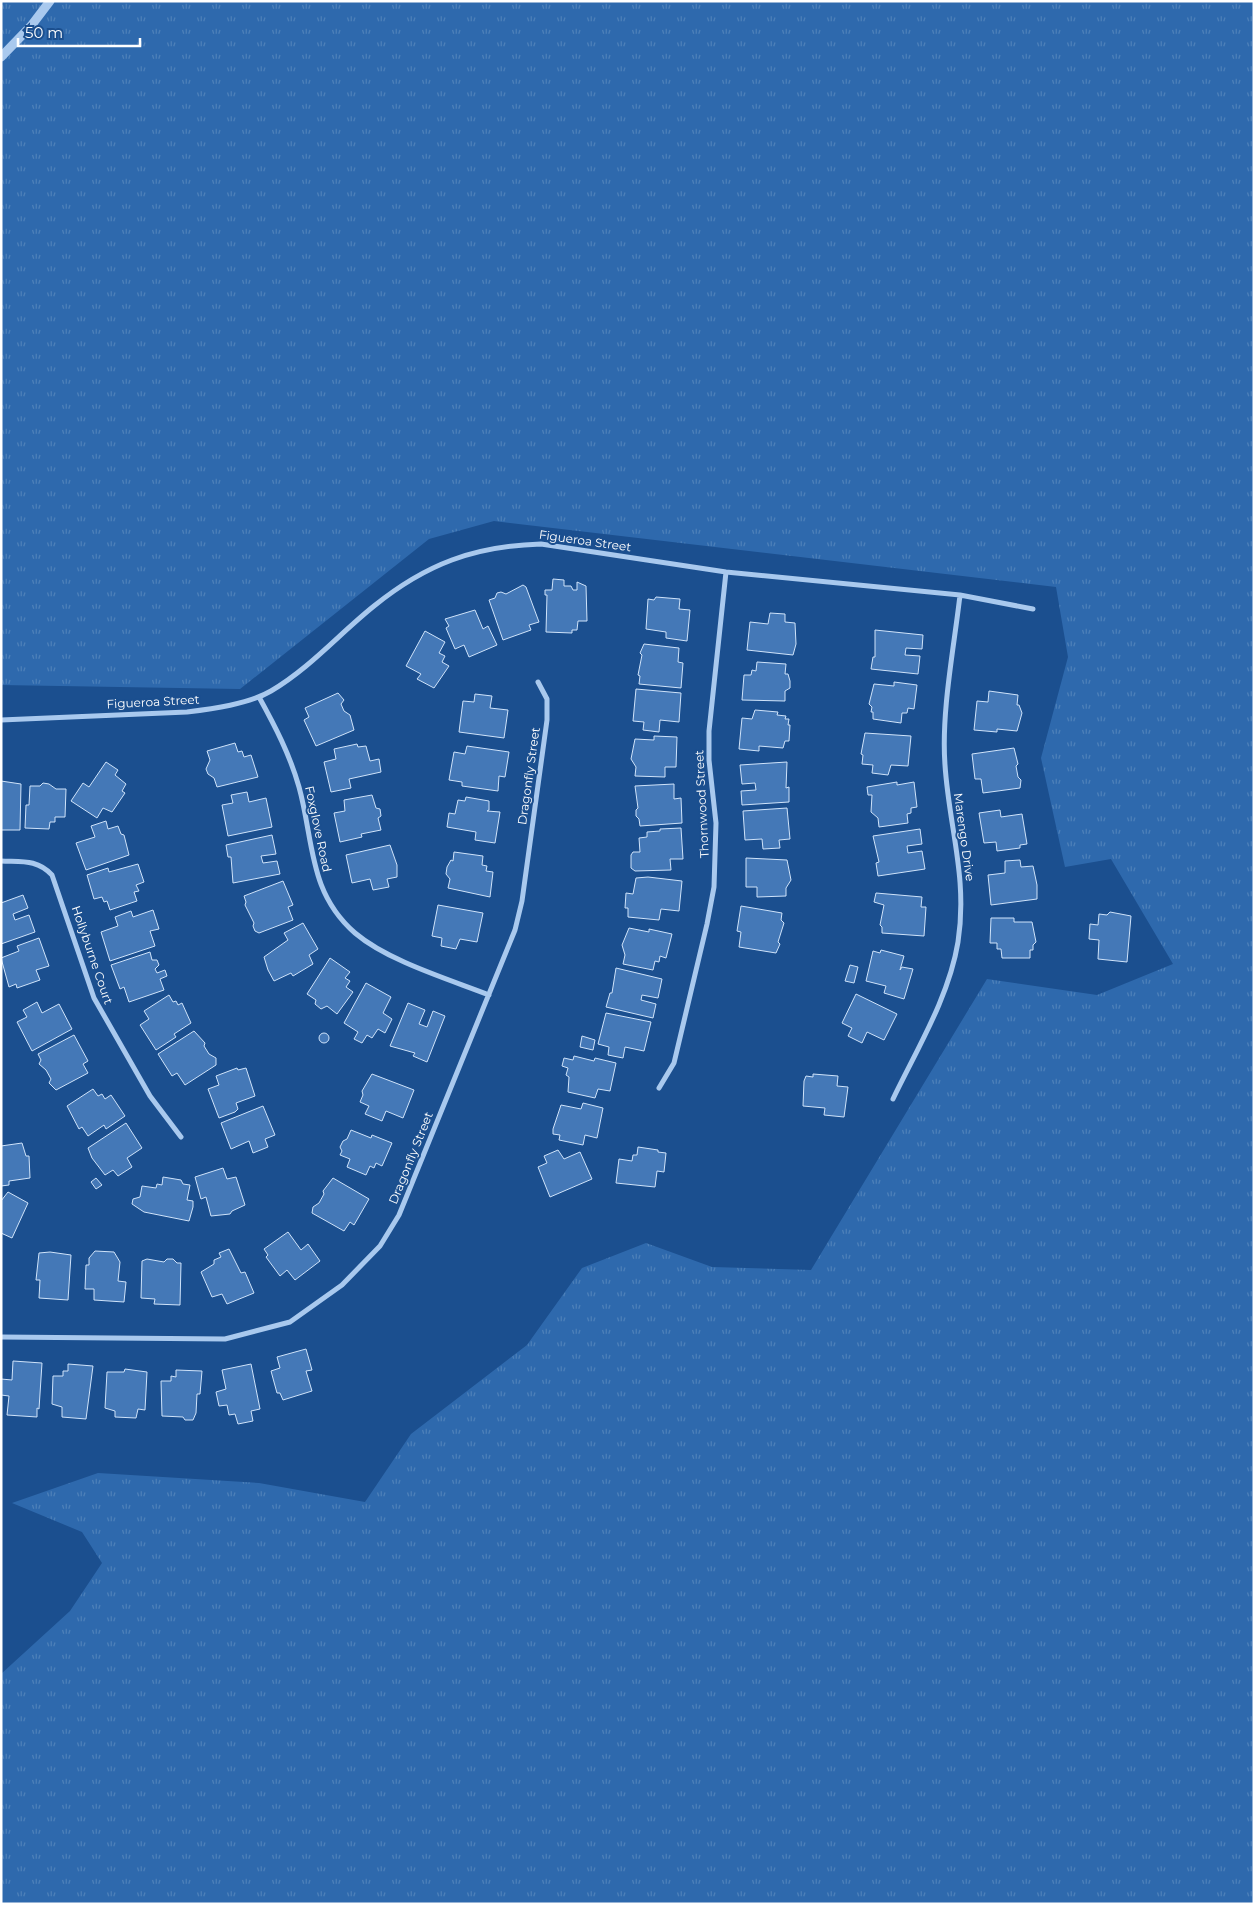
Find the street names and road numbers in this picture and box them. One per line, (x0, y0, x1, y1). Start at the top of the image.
street label: Figueroa Street (538, 527, 632, 554)
street label: Figueroa Street (106, 692, 200, 711)
street label: Dragonfly Street (514, 726, 543, 826)
street label: Thornwood Street (691, 749, 712, 858)
street label: Foxglove Road (302, 784, 335, 873)
street label: Marengo Drive (951, 792, 978, 882)
street label: Hollyburne Court (69, 904, 116, 1006)
street label: Dragonfly Street (385, 1109, 436, 1206)

